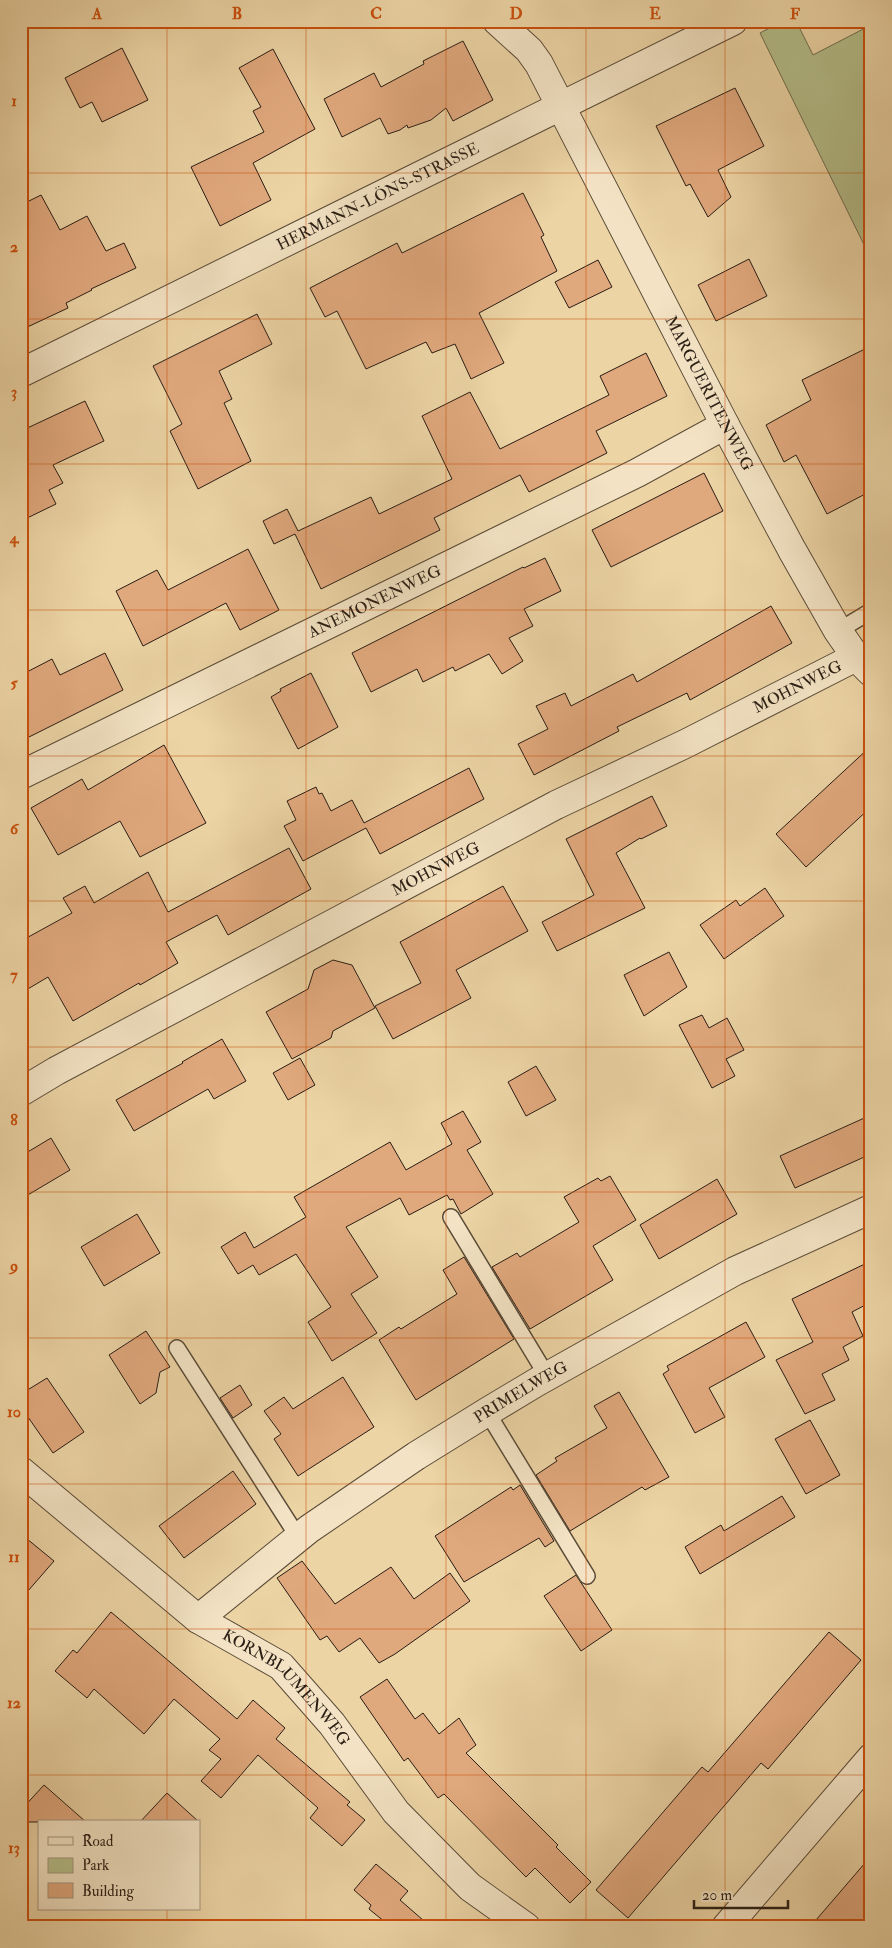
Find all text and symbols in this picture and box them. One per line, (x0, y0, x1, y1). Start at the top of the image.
text: A (91, 4, 103, 24)
text: B (232, 4, 242, 24)
text: C (370, 4, 382, 24)
text: D (509, 4, 523, 24)
text: E (649, 4, 661, 24)
text: F (790, 4, 800, 24)
text: 1 (11, 91, 17, 111)
street label: HERMANN-LÖNS-STRASSE (273, 138, 482, 255)
text: 2 (10, 237, 18, 257)
street label: MARGUERITENWEG (660, 312, 758, 474)
text: 3 (11, 382, 17, 402)
text: 4 (9, 528, 20, 548)
street label: ANEMONENWEG (304, 561, 445, 643)
street label: MOHNWEG (750, 656, 845, 718)
text: 5 (10, 673, 18, 693)
text: 6 (10, 819, 20, 839)
street label: MOHNWEG (388, 837, 483, 901)
text: 7 (10, 965, 18, 985)
text: 8 (10, 1110, 18, 1130)
text: 9 (8, 1256, 18, 1276)
street label: PRIMELWEG (470, 1357, 571, 1428)
text: 10 (7, 1402, 21, 1422)
text: 11 (8, 1547, 20, 1567)
street label: KORNBLUMENWEG (219, 1625, 354, 1749)
text: 12 (7, 1693, 21, 1713)
legend (38, 1820, 200, 1910)
text: Road (82, 1832, 114, 1851)
text: 13 (8, 1838, 20, 1858)
text: Park (82, 1856, 109, 1875)
scale bar (694, 1878, 788, 1910)
text: Building (82, 1882, 134, 1901)
text: 20 m (702, 1886, 732, 1905)

